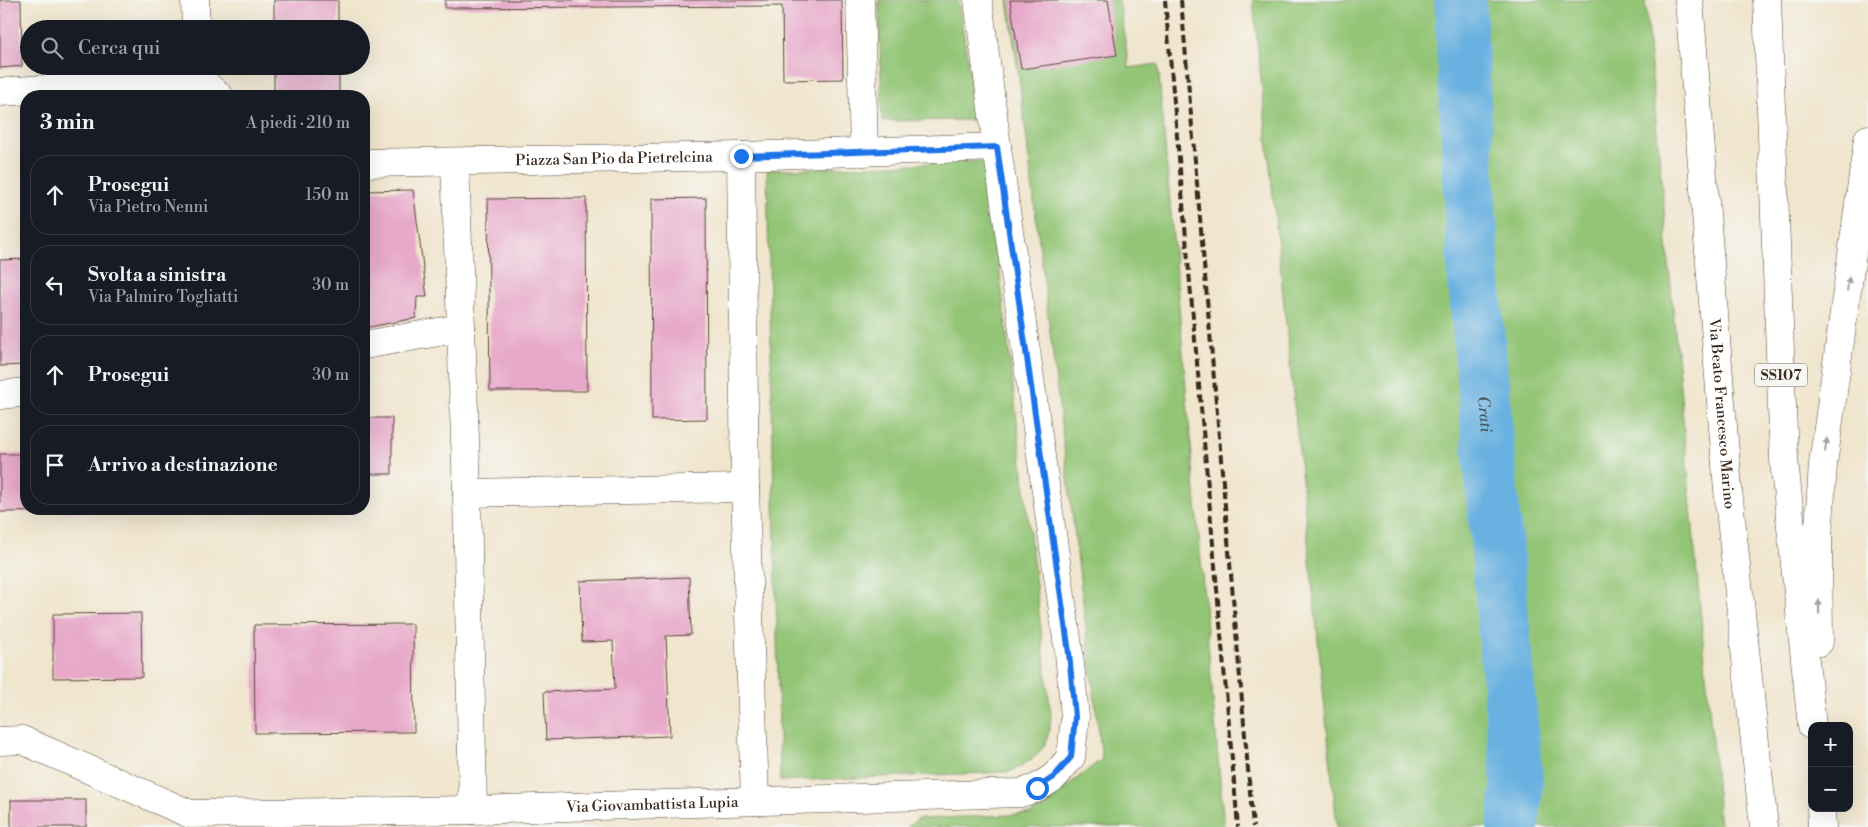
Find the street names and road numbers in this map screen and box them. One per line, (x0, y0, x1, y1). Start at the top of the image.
street label: Piazza San Pio da Pietrelcina (515, 148, 713, 170)
street label: Via Beato Francesco Marino (1704, 317, 1739, 510)
road number: SS107 (1755, 364, 1807, 386)
street label: Via Giovambattista Lupia (565, 793, 739, 817)

